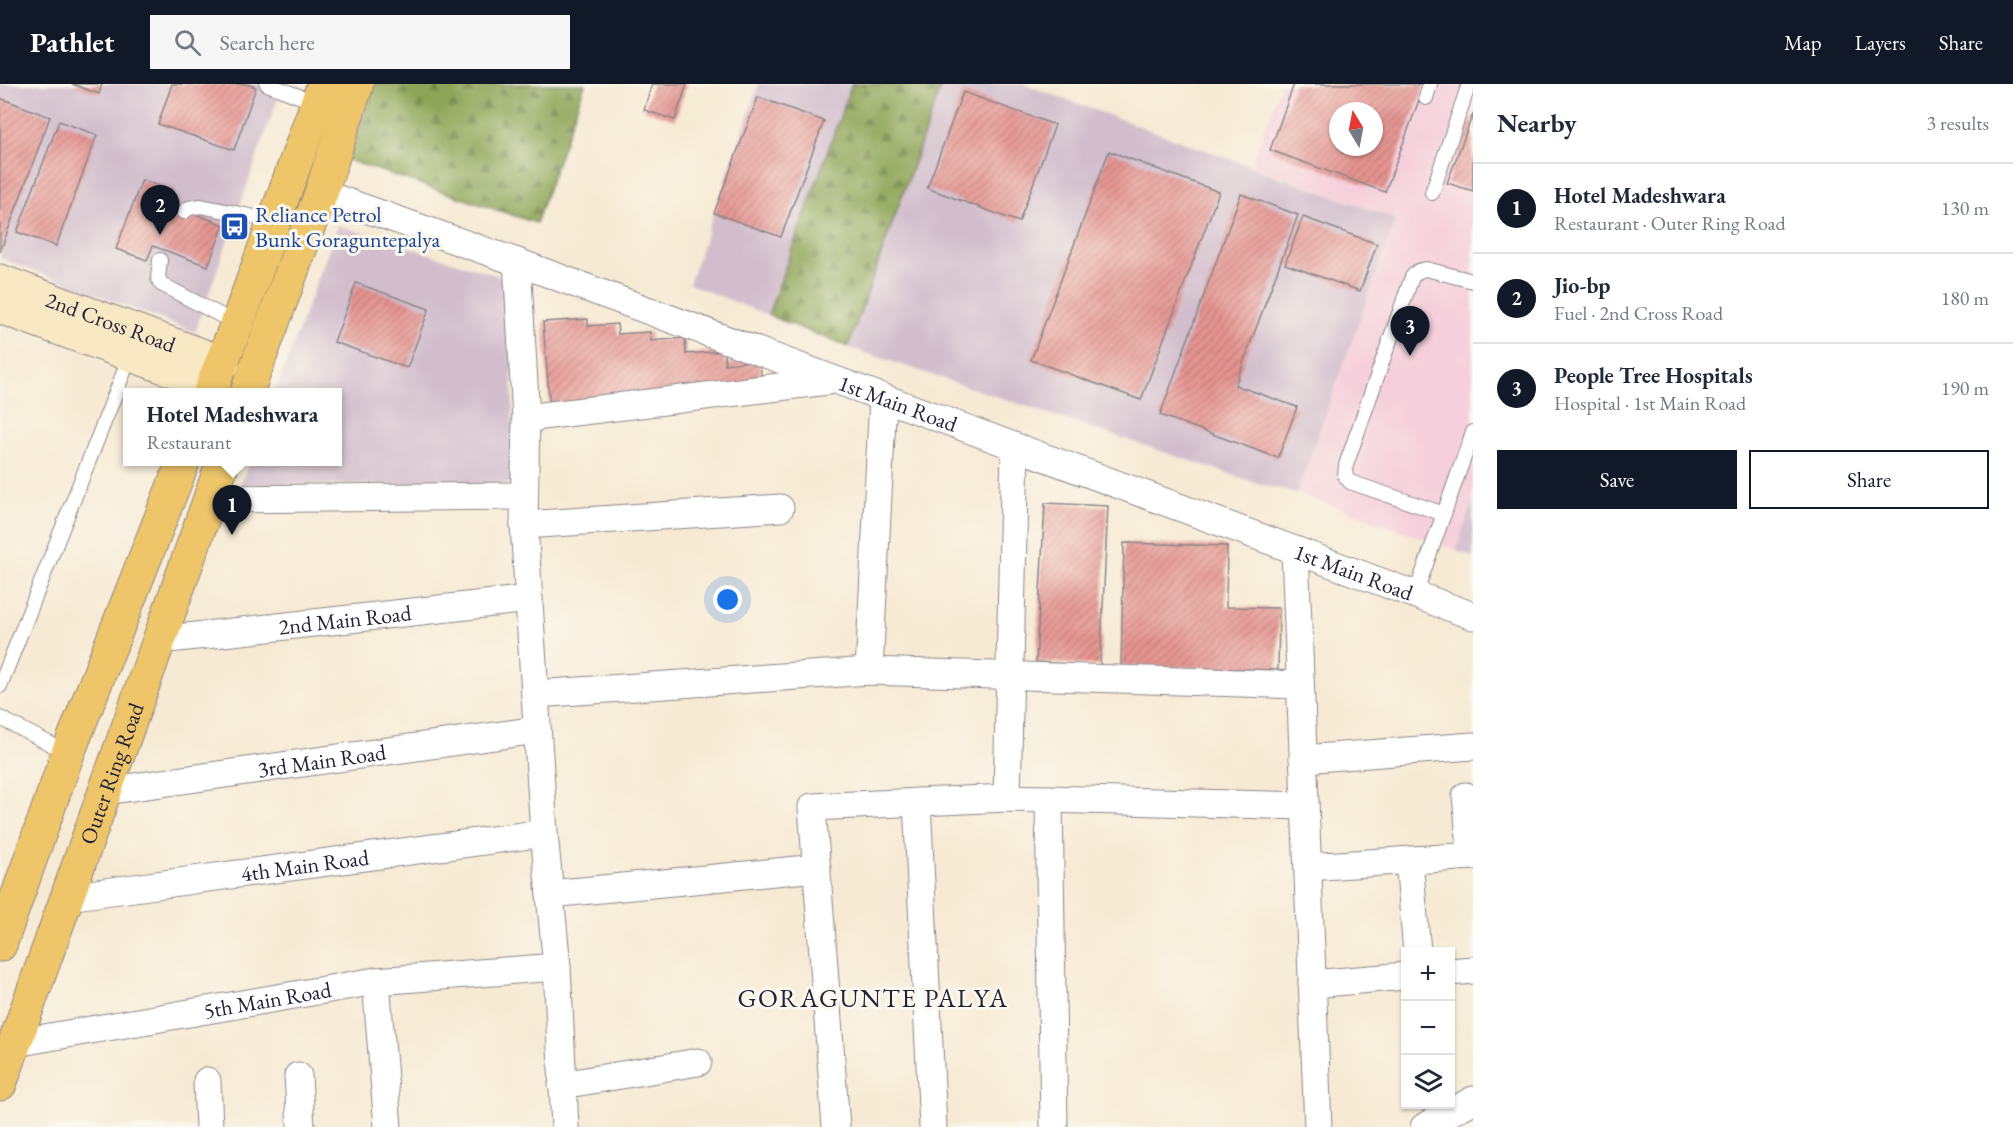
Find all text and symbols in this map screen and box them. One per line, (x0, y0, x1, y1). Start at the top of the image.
search box (150, 15, 570, 69)
text: Pathlet (30, 24, 114, 60)
icon: search (171, 26, 204, 59)
text: Search here (219, 28, 315, 57)
text: Map (1784, 29, 1822, 56)
text: Layers (1855, 29, 1906, 56)
text: Share (1939, 29, 1983, 56)
north arrow (1329, 102, 1383, 156)
text: Nearby (1497, 106, 1577, 140)
text: 3 results (1926, 110, 1989, 136)
text: Hotel Madeshwara (1554, 181, 1726, 210)
pin: 2 (140, 186, 180, 235)
text: 1 (1511, 195, 1522, 221)
text: 130 m (1941, 195, 1989, 221)
place label: Reliance Petrol Bunk Goraguntepalya (255, 200, 441, 254)
text: Restaurant · Outer Ring Road (1554, 210, 1786, 236)
bus stop icon: Reliance Petrol Bunk Goraguntepalya (218, 211, 250, 243)
text: Jio-bp (1554, 271, 1610, 300)
street label: 2nd Cross Road (42, 285, 180, 360)
text: 2 (1511, 285, 1522, 311)
text: 180 m (1941, 285, 1989, 311)
text: Fuel · 2nd Cross Road (1554, 300, 1723, 326)
pin: 3 (1390, 306, 1430, 356)
text: People Tree Hospitals (1554, 361, 1753, 390)
street label: 1st Main Road (834, 368, 962, 439)
text: 3 (1511, 375, 1522, 401)
text: 190 m (1941, 375, 1989, 401)
popup (123, 388, 342, 466)
text: Hospital · 1st Main Road (1554, 390, 1746, 416)
text: Hotel Madeshwara (147, 400, 318, 429)
text: Restaurant (147, 429, 231, 455)
button: Save (1497, 450, 1737, 509)
button: Share (1749, 450, 1989, 509)
pin: 1 (212, 486, 252, 535)
street label: 1st Main Road (1290, 537, 1418, 608)
your location (713, 585, 742, 614)
street label: 2nd Main Road (277, 598, 414, 642)
street label: Outer Ring Road (73, 698, 151, 848)
street label: 3rd Main Road (256, 737, 389, 784)
street label: 4th Main Road (239, 843, 372, 889)
map controls (1401, 947, 1455, 1109)
button: + (1401, 947, 1455, 1001)
street label: 5th Main Road (201, 975, 334, 1025)
district label: GORAGUNTE PALYA (737, 981, 1009, 1015)
button: − (1401, 1001, 1455, 1055)
button: layers (1401, 1055, 1455, 1109)

